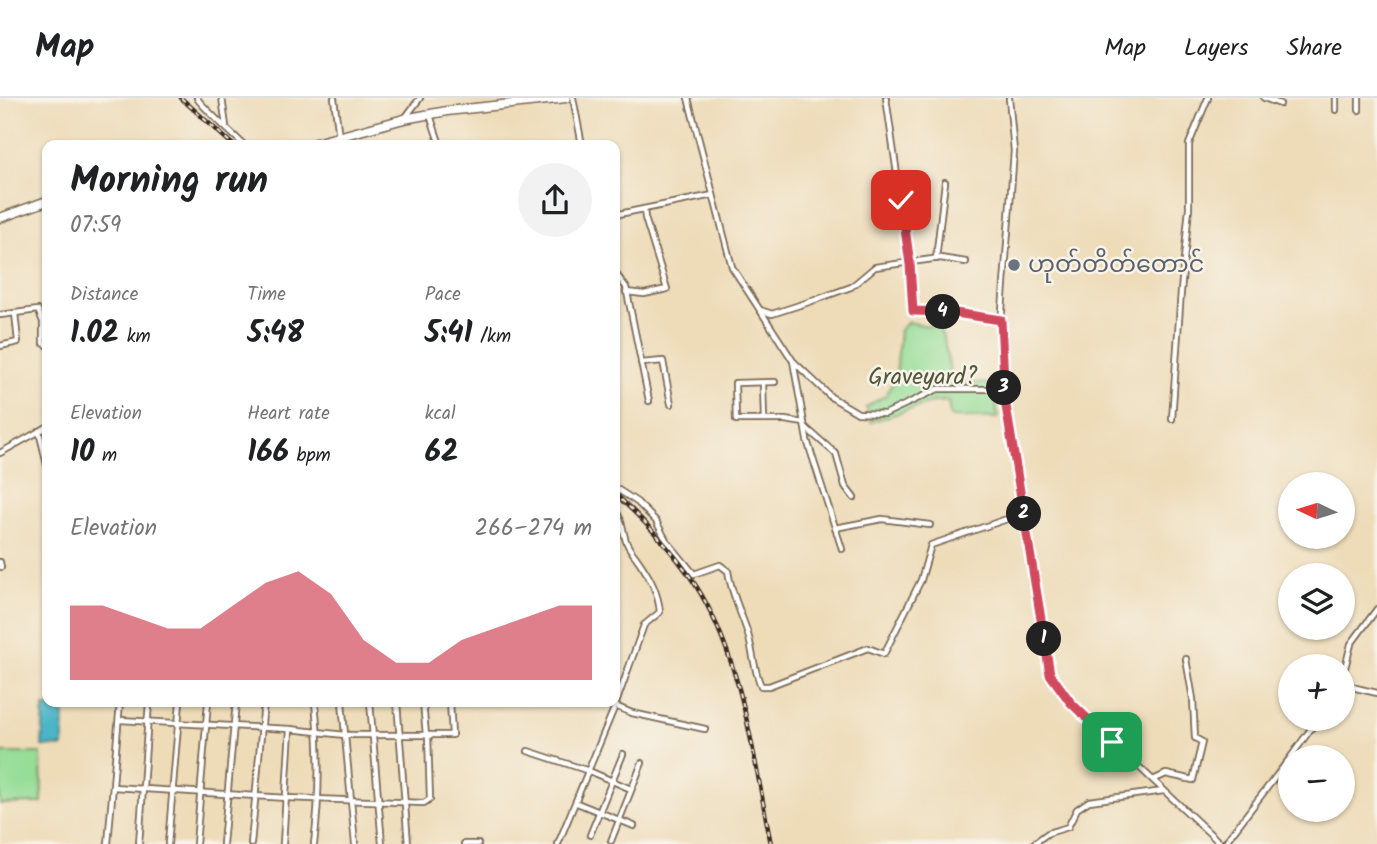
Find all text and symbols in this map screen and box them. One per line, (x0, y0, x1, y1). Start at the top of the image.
text: Map (35, 22, 95, 75)
text: Map (1104, 29, 1146, 68)
text: Layers (1184, 29, 1248, 68)
text: Share (1286, 29, 1342, 68)
text: Morning run (70, 152, 268, 212)
button: share (518, 163, 592, 237)
pin (871, 170, 931, 230)
icon: check (882, 181, 920, 219)
text: 07:59 (70, 208, 121, 244)
place label: ဟုတ်တိတ်တောင် (1028, 246, 1204, 285)
marker: ဟုတ်တိတ်တောင် (1006, 257, 1022, 273)
text: Distance (70, 280, 138, 310)
text: Time (247, 280, 286, 310)
text: Pace (425, 280, 461, 310)
pin: 4 (926, 294, 960, 330)
text: 4 (937, 296, 948, 326)
text: 1.02 (70, 310, 119, 358)
text: 5:48 (247, 310, 304, 358)
text: 5:41 (425, 310, 473, 358)
text: km (119, 322, 151, 352)
text: /km (473, 322, 511, 352)
park label: Graveyard? (868, 358, 978, 397)
pin: 3 (986, 370, 1021, 406)
text: 3 (998, 372, 1009, 402)
text: Elevation (70, 399, 142, 429)
text: Heart rate (247, 399, 330, 429)
text: kcal (425, 399, 456, 429)
text: 10 (70, 429, 94, 477)
text: 166 (247, 429, 289, 477)
text: 62 (425, 429, 458, 477)
text: m (94, 441, 117, 471)
text: bpm (289, 441, 331, 471)
north arrow (1278, 472, 1354, 550)
map controls (1278, 472, 1355, 822)
pin: 2 (1006, 496, 1042, 532)
text: 2 (1018, 498, 1029, 528)
text: Elevation (70, 511, 157, 547)
text: 266–274 m (475, 511, 592, 547)
button: layers (1278, 563, 1355, 640)
pin: 1 (1026, 622, 1062, 656)
text: 1 (1041, 623, 1046, 653)
button: + (1278, 654, 1355, 731)
pin (1082, 712, 1142, 772)
icon: arrive (1093, 723, 1131, 761)
button: − (1278, 745, 1355, 822)

